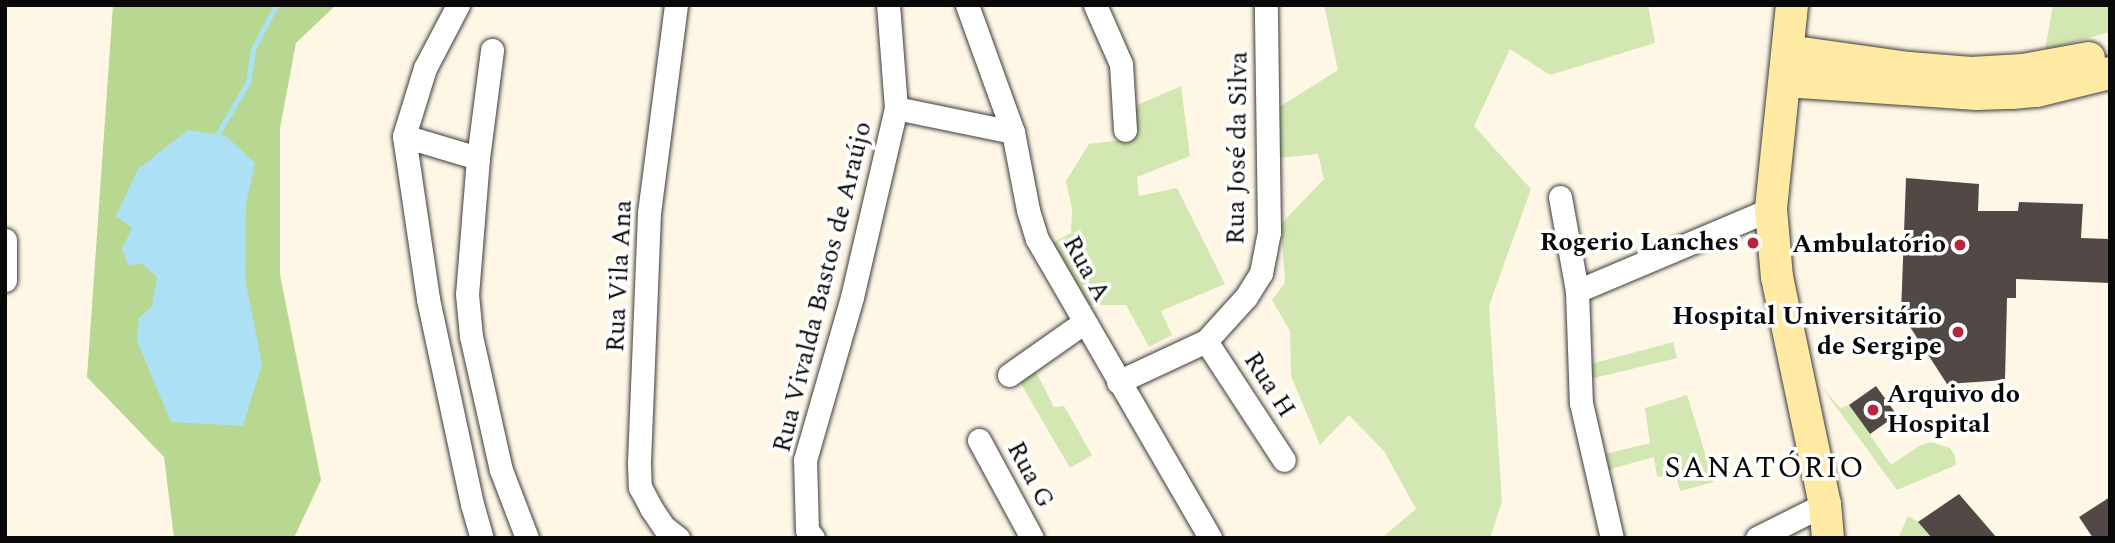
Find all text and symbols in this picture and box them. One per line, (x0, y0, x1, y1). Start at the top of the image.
street label: Rua José da Silva (1221, 51, 1255, 245)
street label: Rua Vivalda Bastos de Araújo (767, 118, 879, 456)
street label: Rua Vila Ana (600, 199, 640, 353)
place label: Rogerio Lanches (1540, 227, 1739, 259)
place label: Ambulatório (1792, 229, 1946, 261)
street label: Rua A (1055, 231, 1117, 307)
marker: Rogerio Lanches (1745, 235, 1761, 251)
marker: Ambulatório (1952, 237, 1968, 253)
place label: Hospital Universitário de Sergipe (1672, 301, 1942, 362)
marker: Hospital Universitário de Sergipe (1948, 322, 1968, 342)
street label: Rua H (1236, 346, 1302, 424)
place label: Arquivo do Hospital (1887, 379, 2020, 440)
marker: Arquivo do Hospital (1865, 402, 1881, 418)
street label: Rua G (1000, 436, 1060, 514)
district label: SANATÓRIO (1666, 450, 1864, 486)

